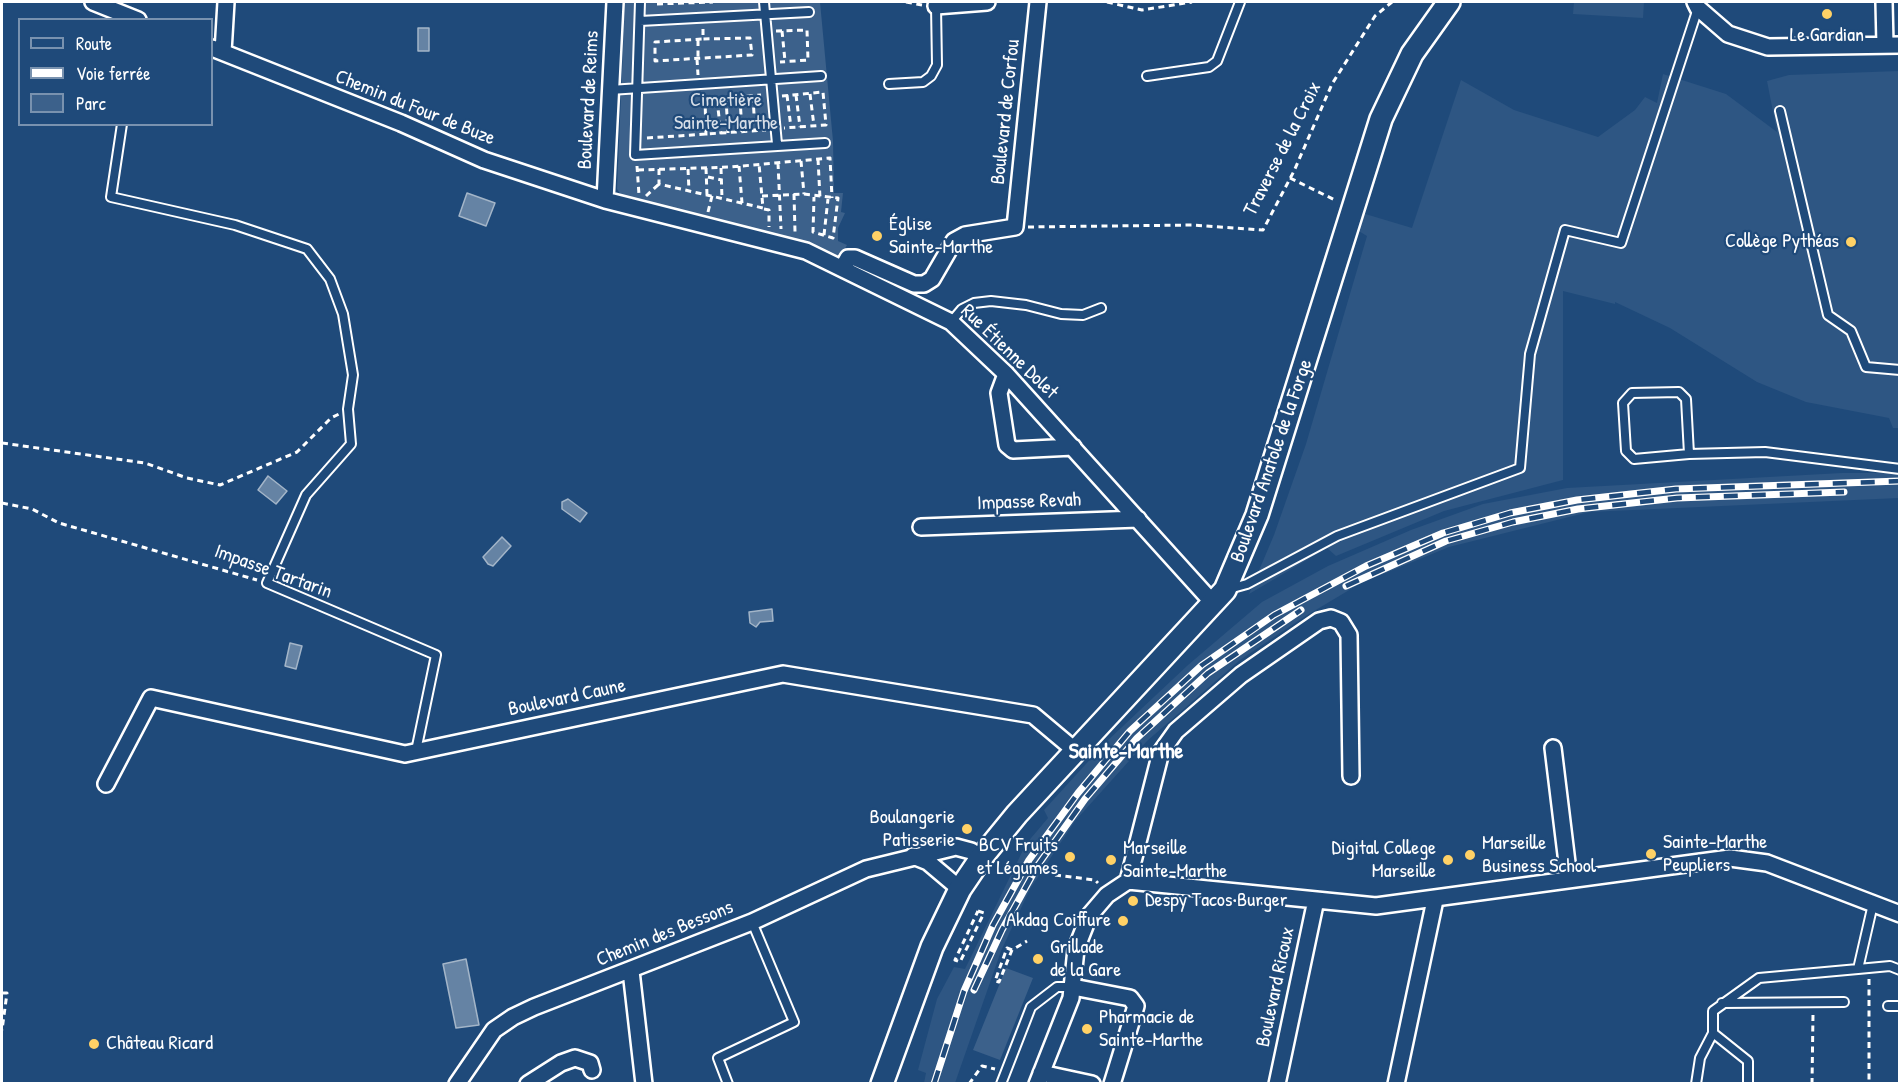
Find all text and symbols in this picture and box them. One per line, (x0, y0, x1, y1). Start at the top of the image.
marker: Le Gardian (1820, 7, 1834, 21)
legend (18, 18, 213, 126)
place label: Le Gardian (1790, 24, 1864, 48)
street label: Boulevard de Reims (573, 30, 605, 170)
text: Route (76, 31, 112, 56)
street label: Boulevard de Corfou (986, 38, 1026, 186)
text: Voie ferrée (76, 61, 151, 86)
street label: Chemin du Four de Buze (332, 65, 498, 151)
street label: Traverse de la Croix (1239, 78, 1327, 220)
park label: Cimetière Sainte-Marthe (674, 89, 778, 136)
text: Parc (76, 91, 106, 116)
place label: Église Sainte-Marthe (889, 213, 993, 260)
marker: Église Sainte-Marthe (870, 229, 884, 243)
place label: Collège Pythéas (1725, 230, 1839, 254)
marker: Collège Pythéas (1844, 235, 1858, 249)
street label: Rue Étienne Dolet (955, 300, 1063, 404)
street label: Boulevard Anatole de la Forge (1226, 356, 1318, 566)
street label: Impasse Revah (977, 488, 1081, 516)
street label: Impasse Tartarin (211, 540, 335, 604)
street label: Boulevard Caune (506, 674, 628, 722)
district label: Sainte-Marthe (1069, 739, 1183, 765)
place label: Boulangerie Patisserie (870, 806, 955, 853)
marker: Boulangerie Patisserie (960, 822, 974, 836)
place label: Sainte-Marthe Peupliers (1663, 831, 1767, 878)
place label: Marseille Business School (1482, 832, 1596, 879)
place label: BCV Fruits et Légumes (977, 834, 1058, 881)
place label: Marseille Sainte-Marthe (1123, 837, 1227, 884)
place label: Digital College Marseille (1332, 837, 1436, 884)
marker: Sainte-Marthe Peupliers (1644, 847, 1658, 861)
marker: Marseille Business School (1463, 848, 1477, 862)
marker: BCV Fruits et Légumes (1063, 850, 1077, 864)
marker: Marseille Sainte-Marthe (1104, 853, 1118, 867)
marker: Digital College Marseille (1441, 853, 1455, 867)
place label: Despy Tacos Burger (1145, 889, 1287, 913)
marker: Despy Tacos Burger (1126, 894, 1140, 908)
street label: Chemin des Bessons (593, 896, 737, 972)
place label: Akdag Coiffure (1006, 909, 1111, 933)
marker: Akdag Coiffure (1116, 914, 1130, 928)
street label: Boulevard Ricoux (1252, 925, 1300, 1049)
place label: Grillade de la Gare (1050, 936, 1121, 983)
marker: Grillade de la Gare (1031, 952, 1045, 966)
place label: Pharmacie de Sainte-Marthe (1099, 1006, 1203, 1053)
marker: Pharmacie de Sainte-Marthe (1080, 1022, 1094, 1036)
place label: Château Ricard (106, 1032, 213, 1056)
marker: Château Ricard (87, 1037, 101, 1051)

